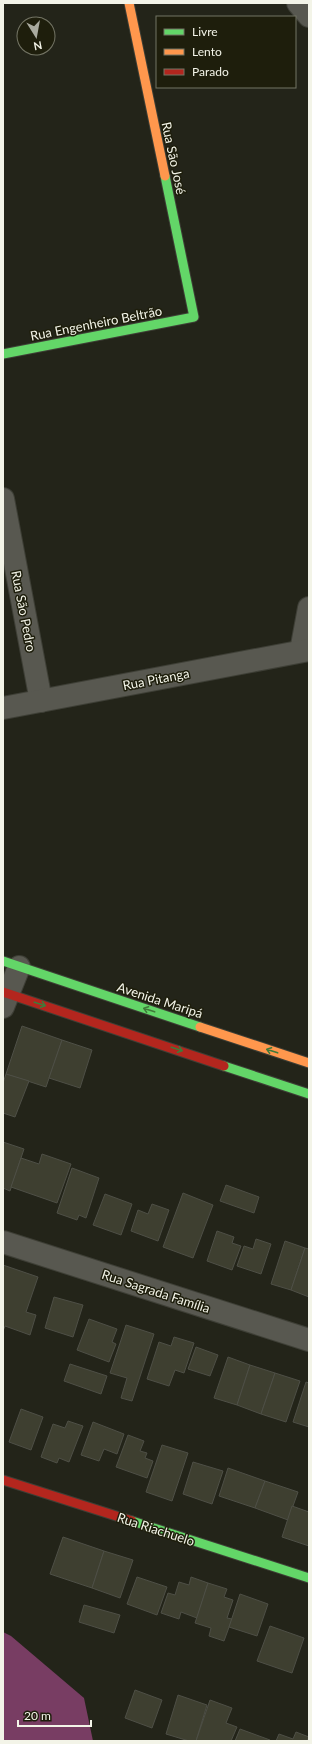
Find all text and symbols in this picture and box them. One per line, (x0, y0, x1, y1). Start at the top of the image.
north arrow (16, 16, 56, 56)
legend (156, 16, 296, 88)
text: Livre (192, 24, 218, 39)
text: N (33, 39, 43, 53)
text: Lento (192, 44, 222, 59)
text: Parado (192, 64, 229, 79)
street label: Rua São José (159, 120, 190, 196)
street label: Rua Engenheiro Beltrão (29, 302, 163, 344)
street label: Rua São Pedro (8, 569, 40, 653)
street label: Rua Pitanga (121, 665, 191, 693)
street label: Avenida Maripá (115, 979, 205, 1021)
one-way arrow (33, 1001, 46, 1008)
one-way arrow (142, 1006, 155, 1013)
one-way arrow (170, 1046, 182, 1054)
one-way arrow (266, 1047, 279, 1054)
street label: Rua Sagrada Família (100, 1266, 212, 1316)
street label: Rua Riachuelo (115, 1509, 197, 1549)
scale bar (18, 1702, 91, 1728)
text: 20 m (24, 1708, 51, 1723)

